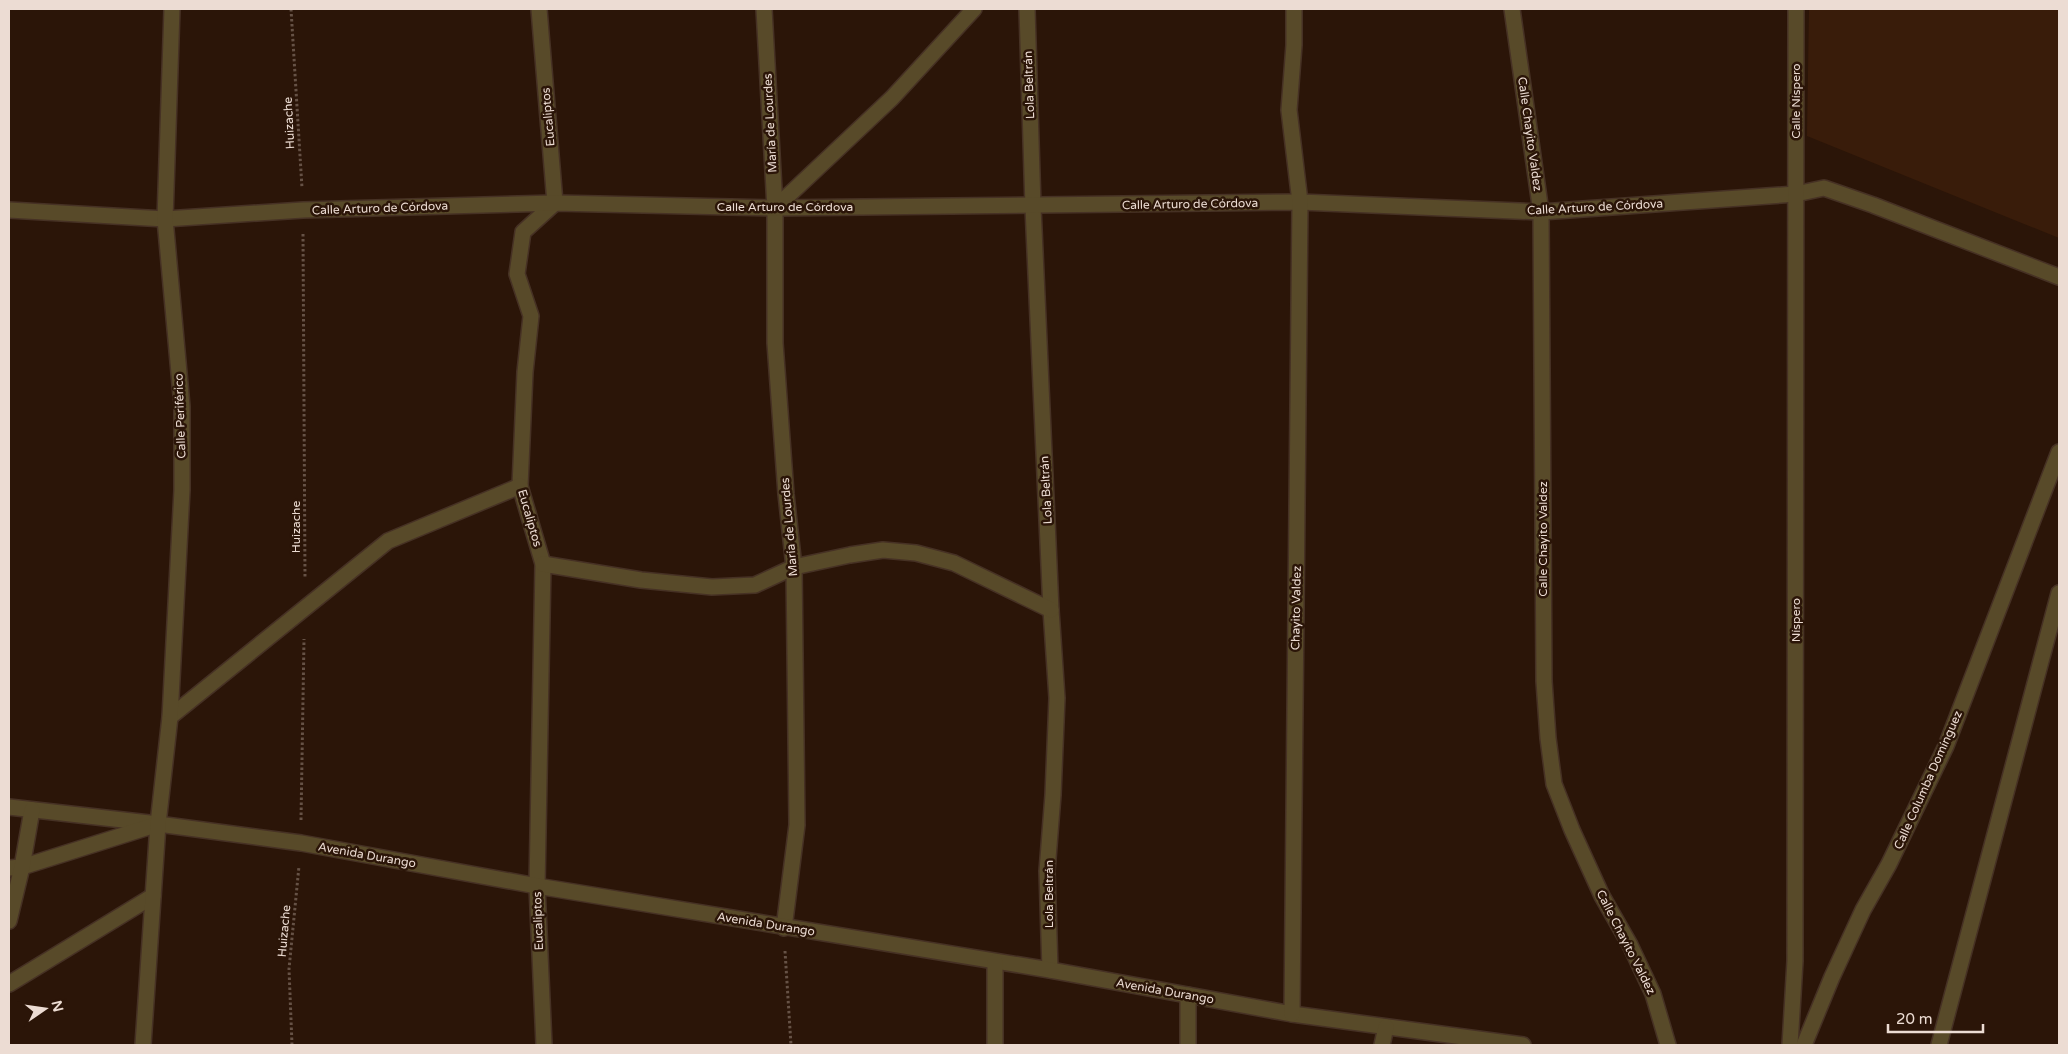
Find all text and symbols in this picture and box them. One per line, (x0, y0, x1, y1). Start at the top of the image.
street label: Lola Beltrán (1021, 51, 1037, 119)
street label: Calle Níspero (1789, 63, 1803, 139)
street label: María de Lourdes (760, 73, 780, 173)
street label: Calle Chayito Valdez (1515, 76, 1545, 192)
street label: Eucaliptos (538, 87, 558, 147)
street label: Huizache (281, 96, 297, 150)
street label: Calle Arturo de Córdova (1122, 196, 1258, 212)
street label: Calle Arturo de Córdova (1527, 196, 1663, 218)
street label: Calle Arturo de Córdova (312, 199, 448, 217)
street label: Calle Arturo de Córdova (717, 200, 853, 214)
street label: Calle Periférico (172, 373, 188, 459)
street label: Lola Beltrán (1037, 456, 1055, 524)
street label: María de Lourdes (778, 477, 800, 577)
street label: Calle Chayito Valdez (1536, 481, 1550, 597)
street label: Eucaliptos (515, 488, 545, 549)
street label: Huizache (289, 501, 303, 553)
street label: Chayito Valdez (1288, 566, 1304, 650)
street label: Níspero (1789, 598, 1803, 642)
street label: Calle Columba Domínguez (1891, 709, 1965, 851)
street label: Avenida Durango (317, 840, 417, 870)
street label: Lola Beltrán (1042, 860, 1056, 928)
street label: Calle Chayito Valdez (1594, 887, 1658, 997)
street label: Eucaliptos (530, 891, 546, 951)
street label: Huizache (275, 904, 293, 958)
street label: Avenida Durango (716, 909, 816, 939)
street label: Avenida Durango (1115, 976, 1215, 1006)
north arrow (20, 984, 70, 1034)
text: N (48, 999, 67, 1014)
scale bar (1888, 1002, 1983, 1034)
text: 20 m (1896, 1010, 1933, 1028)

